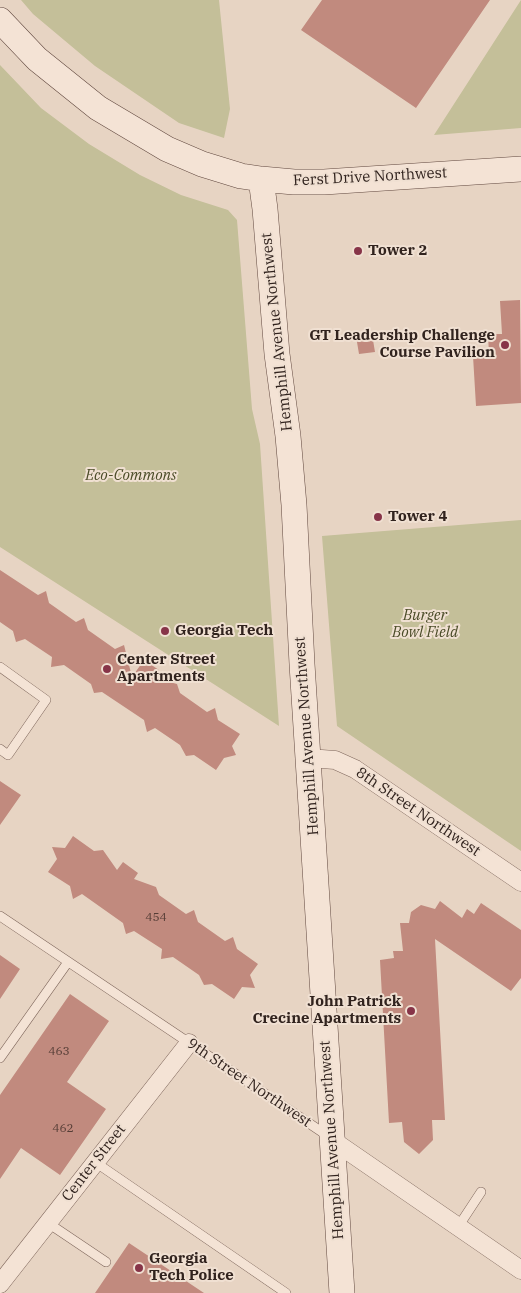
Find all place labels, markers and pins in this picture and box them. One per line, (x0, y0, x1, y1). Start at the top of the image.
place label: Tower 2 (368, 242, 427, 260)
marker: Tower 2 (352, 245, 364, 257)
place label: GT Leadership Challenge Course Pavilion (309, 327, 495, 362)
marker: GT Leadership Challenge Course Pavilion (499, 339, 511, 351)
place label: Tower 4 (388, 508, 447, 526)
marker: Tower 4 (372, 511, 384, 523)
place label: Georgia Tech (175, 622, 273, 640)
marker: Georgia Tech (159, 625, 171, 637)
place label: Center Street Apartments (117, 651, 215, 686)
marker: Center Street Apartments (101, 663, 113, 675)
place label: John Patrick Crecine Apartments (252, 993, 401, 1028)
marker: John Patrick Crecine Apartments (405, 1005, 417, 1017)
place label: Georgia Tech Police (149, 1250, 234, 1285)
marker: Georgia Tech Police (133, 1262, 145, 1274)

